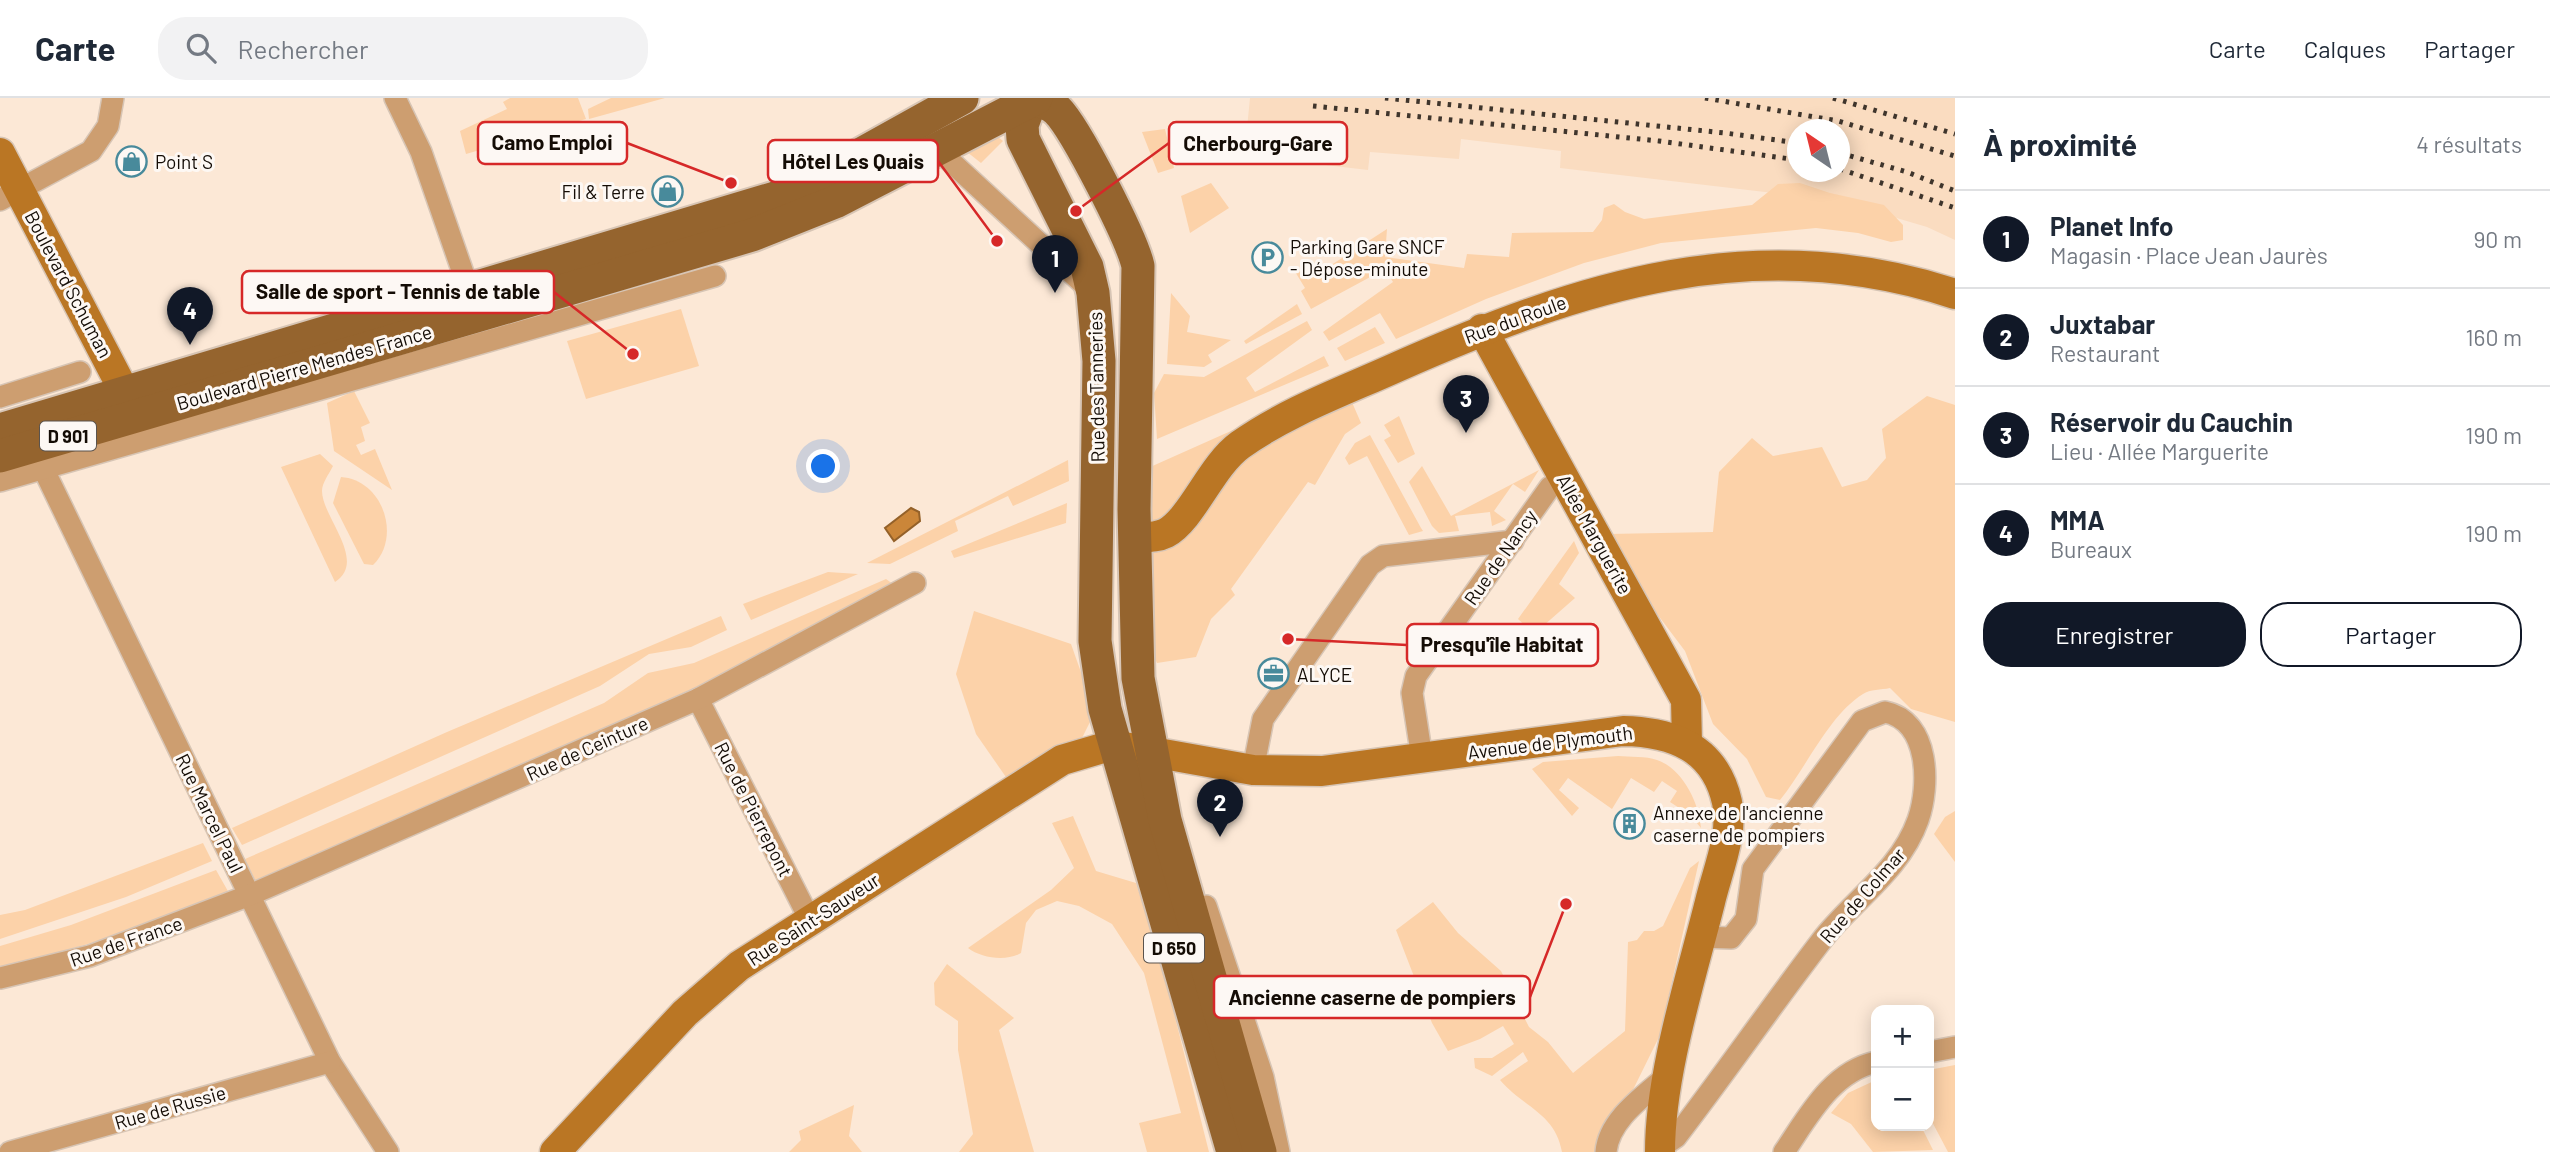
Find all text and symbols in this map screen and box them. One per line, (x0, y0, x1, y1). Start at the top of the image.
search box (158, 17, 648, 80)
text: Carte (35, 28, 116, 68)
icon: search (182, 29, 220, 67)
text: Rechercher (238, 33, 368, 64)
text: Carte (2209, 34, 2266, 63)
text: Calques (2304, 34, 2386, 63)
text: Partager (2424, 34, 2515, 63)
north arrow (1787, 119, 1850, 182)
callout: Camo Emploi (478, 122, 627, 164)
callout: Cherbourg-Gare (1169, 122, 1347, 164)
text: À proximité (1983, 126, 2137, 162)
text: Camo Emploi (491, 129, 613, 154)
text: Cherbourg-Gare (1183, 130, 1333, 155)
text: 4 résultats (2416, 130, 2522, 158)
callout: Hôtel Les Quais (768, 140, 938, 182)
shop icon: Point S (115, 144, 149, 178)
text: Hôtel Les Quais (782, 148, 924, 173)
place label: Point S (155, 150, 213, 173)
shop icon: Fil & Terre (651, 174, 685, 208)
place label: Fil & Terre (561, 180, 645, 203)
street label: Boulevard Schuman (21, 207, 117, 361)
text: Planet Info (2050, 210, 2174, 241)
text: 1 (2002, 225, 2010, 253)
text: 90 m (2473, 225, 2522, 253)
pin: 1 (1032, 235, 1078, 293)
place label: Parking Gare SNCF - Dépose-minute (1290, 235, 1445, 280)
parking icon: Parking Gare SNCF - Dépose-minute (1250, 240, 1284, 274)
text: Magasin · Place Jean Jaurès (2050, 241, 2328, 269)
callout: Salle de sport - Tennis de table (242, 271, 554, 313)
text: Salle de sport - Tennis de table (256, 278, 540, 303)
pin: 4 (167, 287, 213, 345)
street label: Rue du Roule (1461, 290, 1569, 348)
text: Juxtabar (2050, 308, 2155, 339)
street label: Rue des Tanneries (1083, 312, 1109, 462)
street label: Boulevard Pierre Mendes France (174, 320, 434, 414)
text: 2 (2000, 323, 2012, 351)
text: 160 m (2465, 323, 2522, 351)
text: Restaurant (2050, 339, 2160, 367)
pin: 3 (1443, 375, 1489, 433)
text: Réservoir du Cauchin (2050, 406, 2293, 437)
text: 3 (2000, 421, 2012, 449)
text: 190 m (2465, 421, 2522, 449)
road number: D 901 (40, 422, 96, 450)
text: Lieu · Allée Marguerite (2050, 437, 2269, 465)
your location (806, 449, 840, 483)
street label: Allée Marguerite (1553, 470, 1637, 598)
text: MMA (2050, 504, 2105, 535)
street label: Rue de Nancy (1459, 505, 1541, 609)
text: 4 (1999, 519, 2013, 547)
text: 190 m (2465, 519, 2522, 547)
text: Bureaux (2050, 535, 2132, 563)
button: Enregistrer (1983, 602, 2246, 667)
button: Partager (2260, 602, 2522, 667)
callout: Presqu'île Habitat (1407, 624, 1598, 666)
text: Presqu'île Habitat (1420, 631, 1584, 656)
office icon: ALYCE (1257, 657, 1291, 691)
place label: ALYCE (1297, 663, 1352, 686)
street label: Rue de Ceinture (523, 711, 651, 785)
street label: Avenue de Plymouth (1466, 720, 1634, 764)
street label: Rue de Pierrepont (710, 738, 798, 880)
street label: Rue Marcel Paul (171, 750, 249, 876)
pin: 2 (1197, 779, 1243, 837)
place label: Annexe de l'ancienne caserne de pompiers (1653, 801, 1825, 846)
building icon: Annexe de l'ancienne caserne de pompiers (1613, 806, 1647, 840)
street label: Rue de Colmar (1814, 843, 1910, 947)
street label: Rue Saint-Sauveur (743, 868, 883, 970)
street label: Rue de France (67, 911, 185, 971)
road number: D 650 (1144, 934, 1204, 962)
callout: Ancienne caserne de pompiers (1214, 976, 1530, 1018)
text: Ancienne caserne de pompiers (1228, 984, 1516, 1009)
map controls (1871, 1005, 1934, 1131)
button: + (1871, 1005, 1934, 1068)
button: − (1871, 1068, 1934, 1131)
street label: Rue de Russie (112, 1080, 228, 1134)

